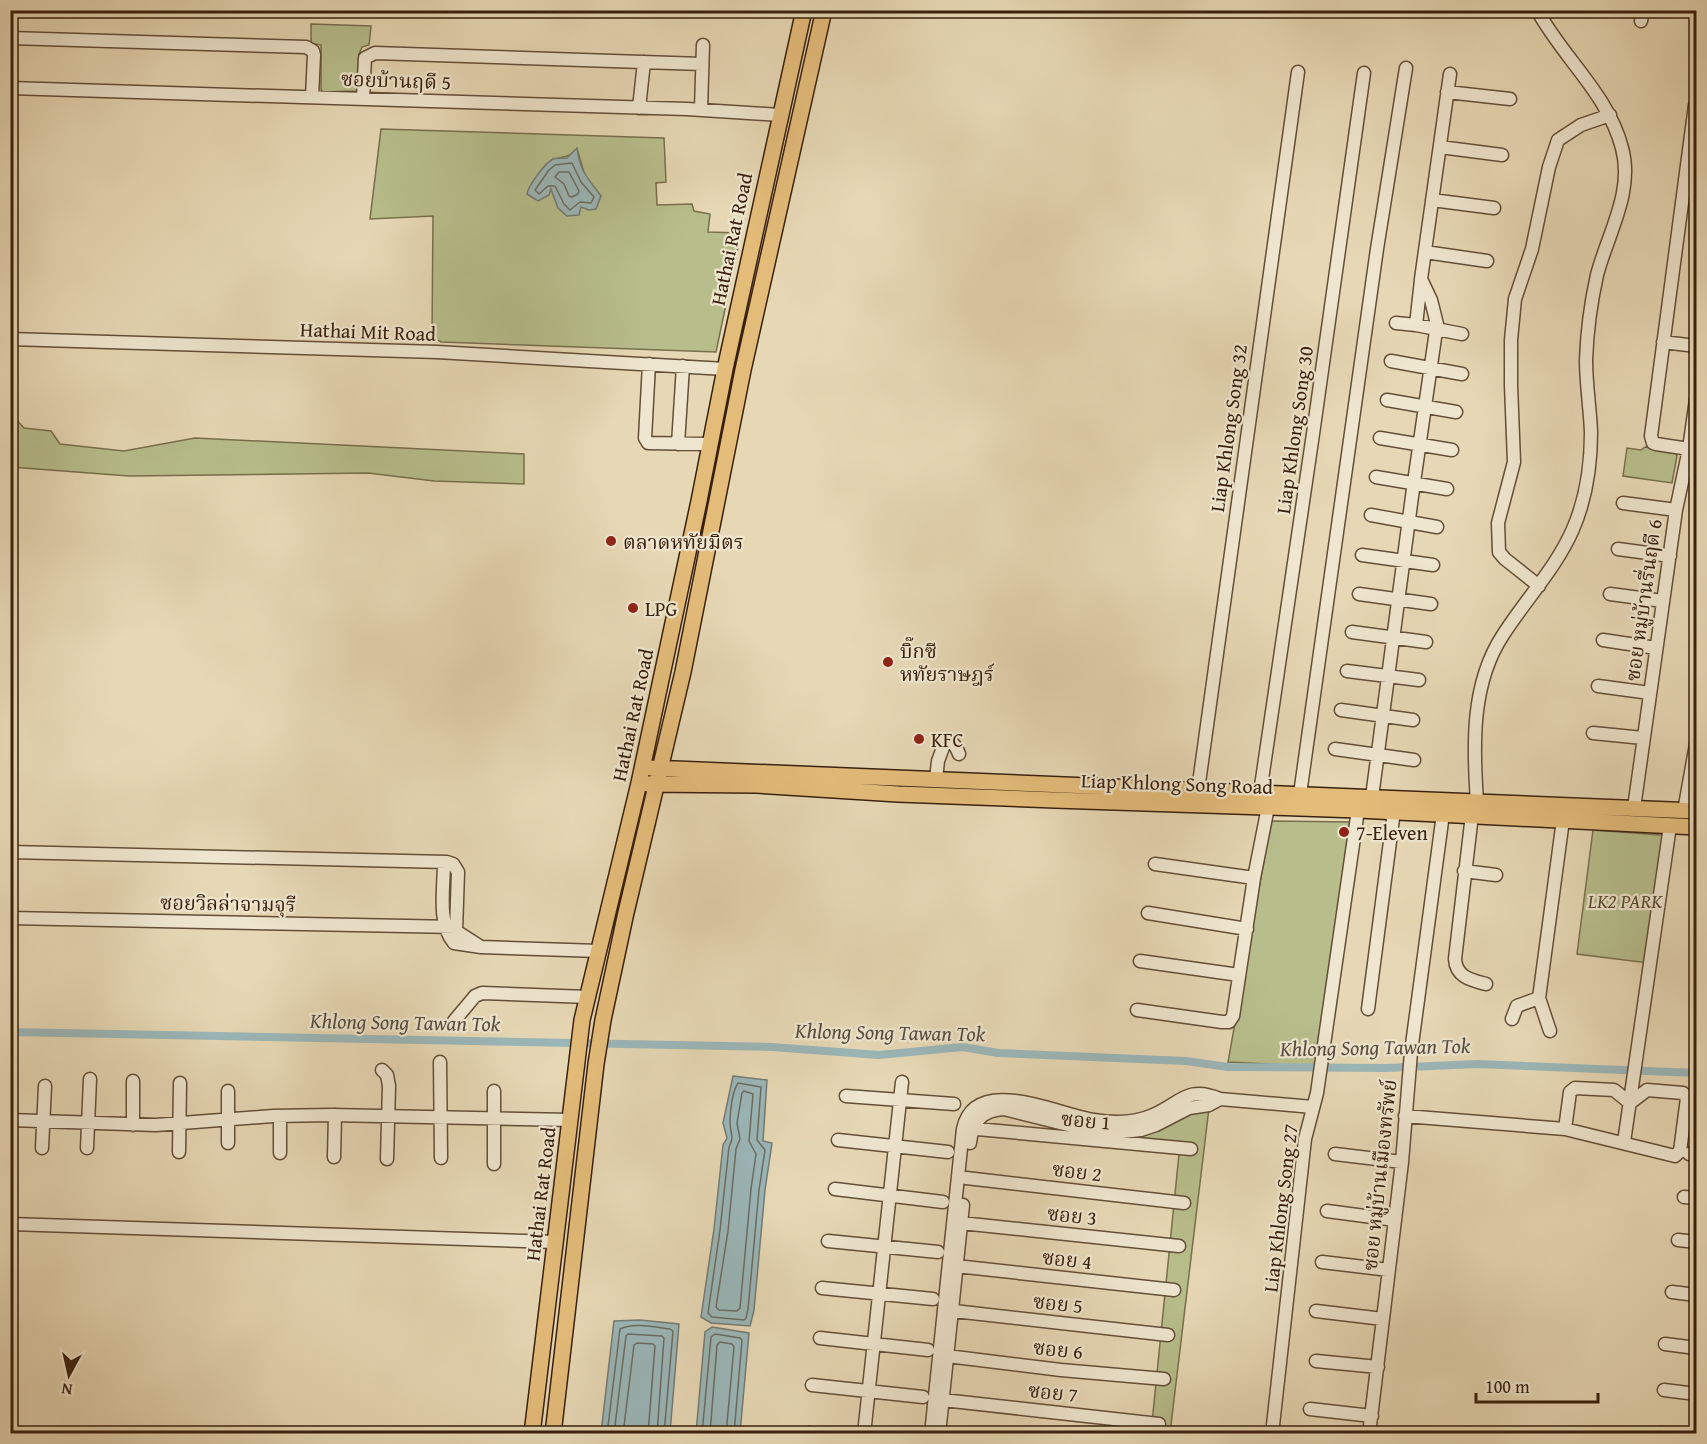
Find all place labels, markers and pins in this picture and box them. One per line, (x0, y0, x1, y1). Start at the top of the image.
place label: ตลาดหทัยมิตร (623, 527, 744, 556)
marker: ตลาดหทัยมิตร (604, 534, 618, 548)
place label: LPG (645, 594, 677, 623)
marker: LPG (626, 601, 640, 615)
place label: บิ๊กซี หทัยราษฎร์ (900, 636, 995, 688)
marker: บิ๊กซี หทัยราษฎร์ (881, 655, 895, 669)
place label: KFC (931, 725, 964, 754)
marker: KFC (912, 732, 926, 746)
place label: 7-Eleven (1356, 818, 1428, 847)
marker: 7-Eleven (1337, 825, 1351, 839)

